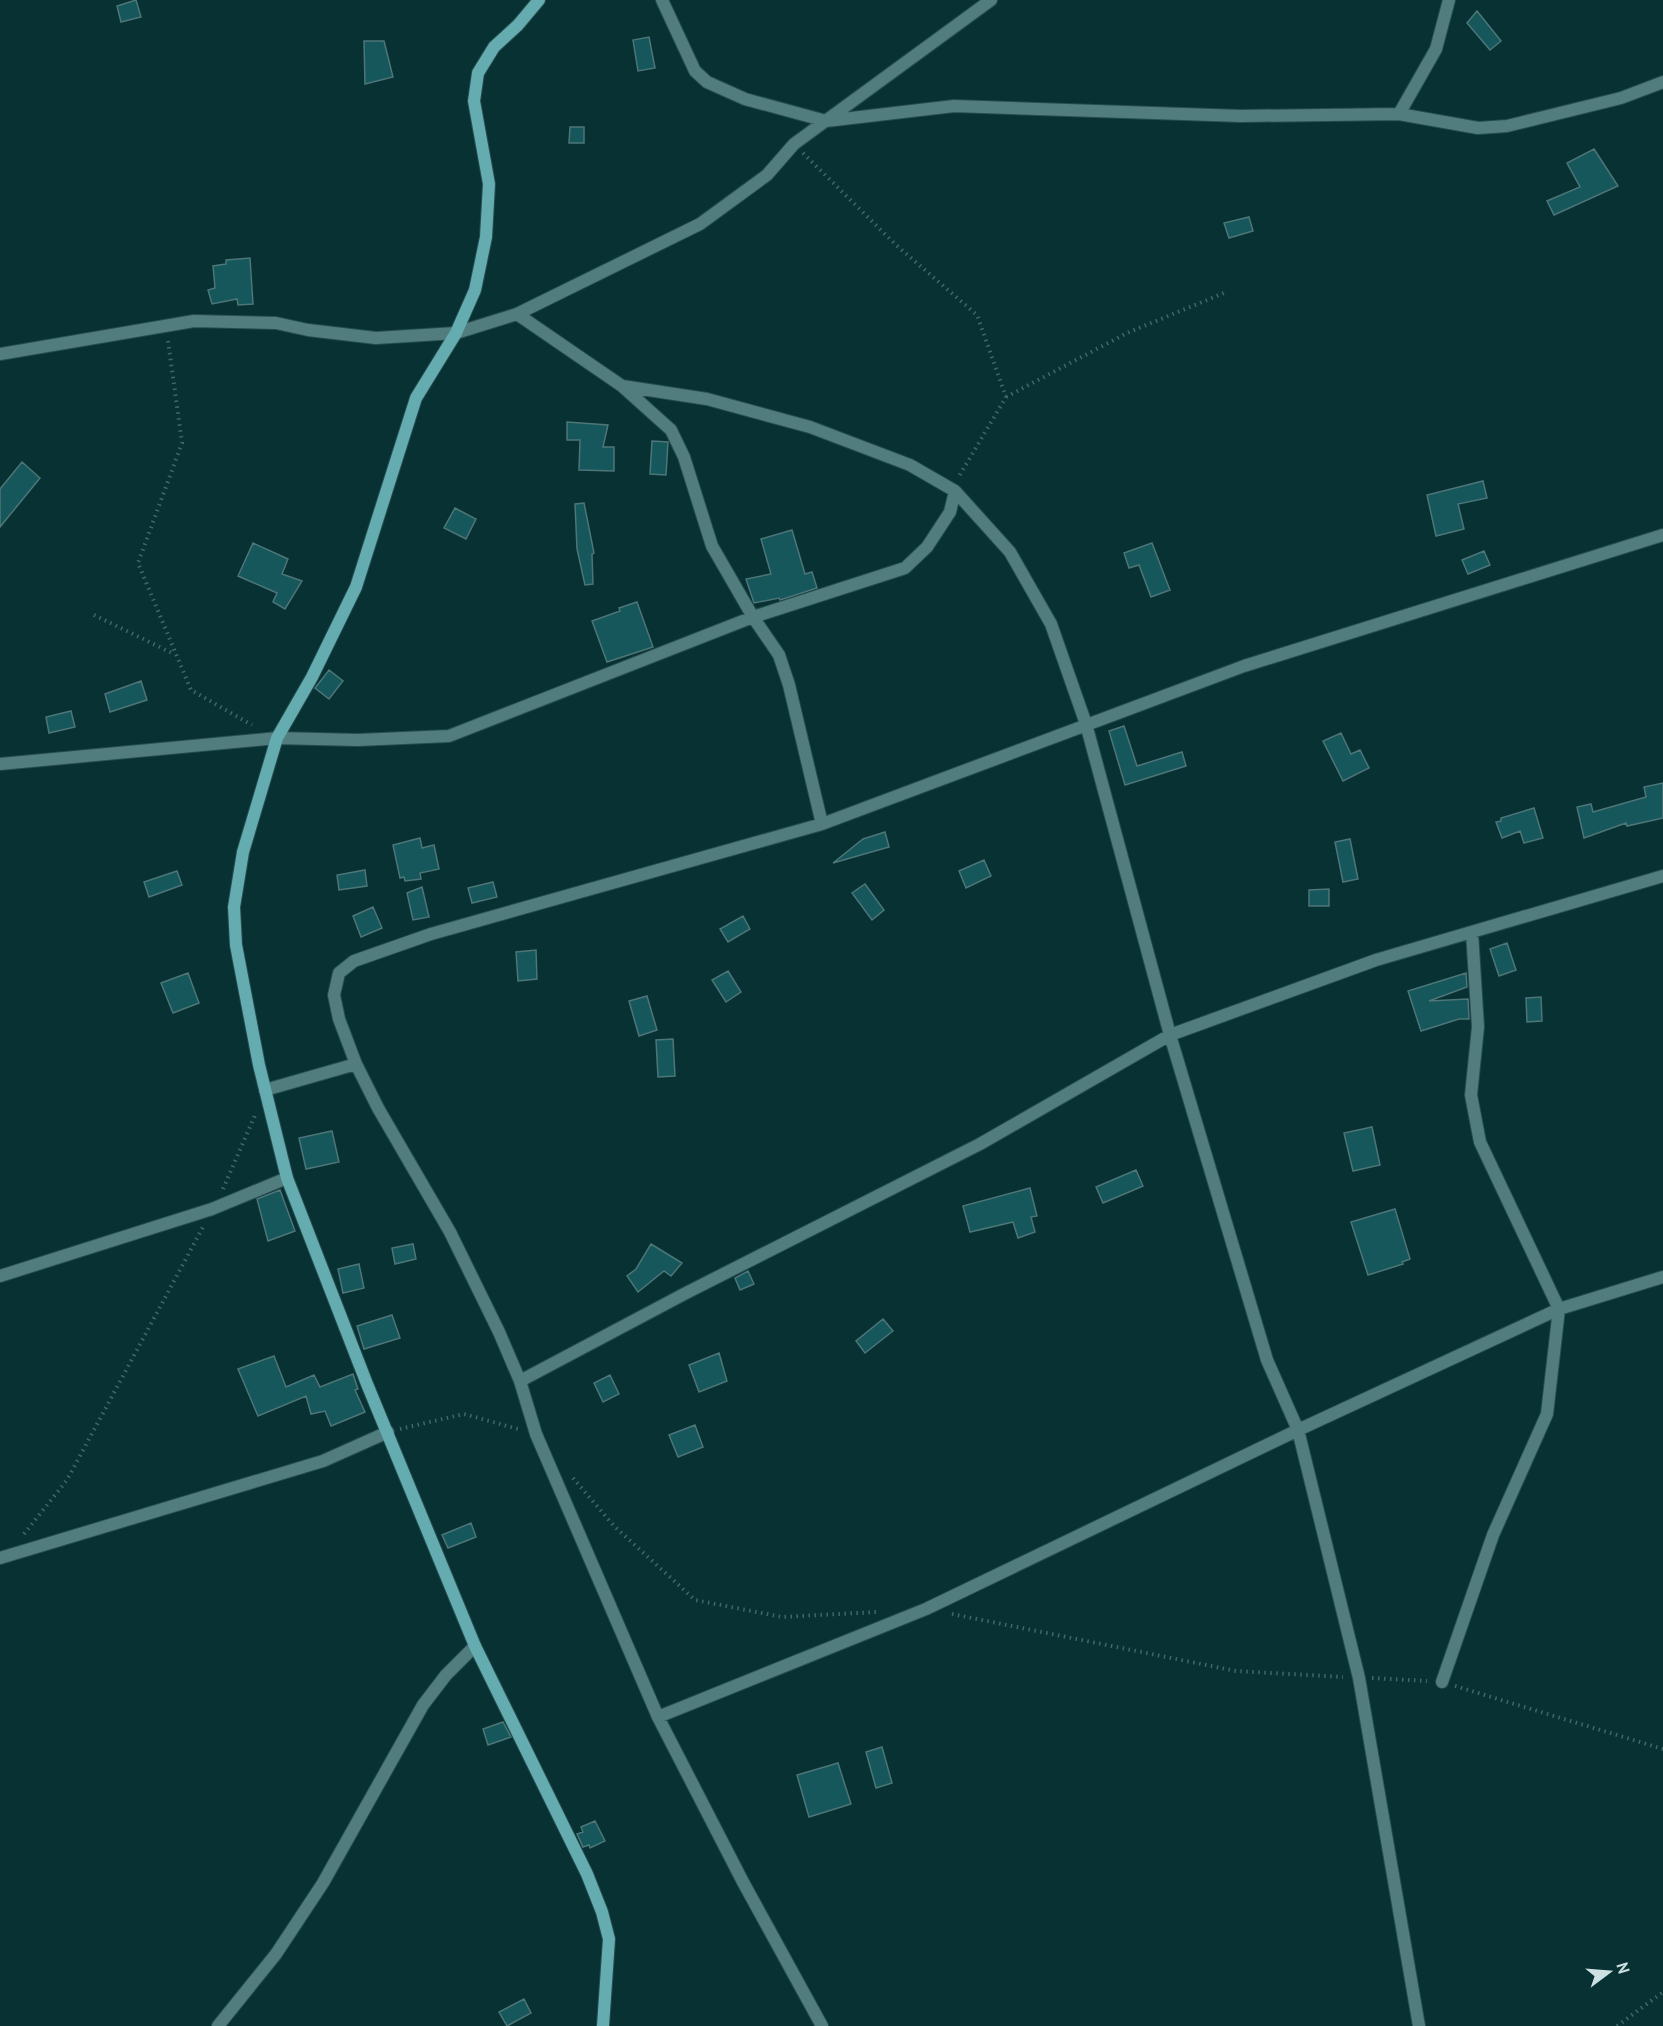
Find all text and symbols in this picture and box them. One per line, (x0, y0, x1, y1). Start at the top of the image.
north arrow (1579, 1942, 1639, 2002)
text: N (1612, 1960, 1634, 1976)

